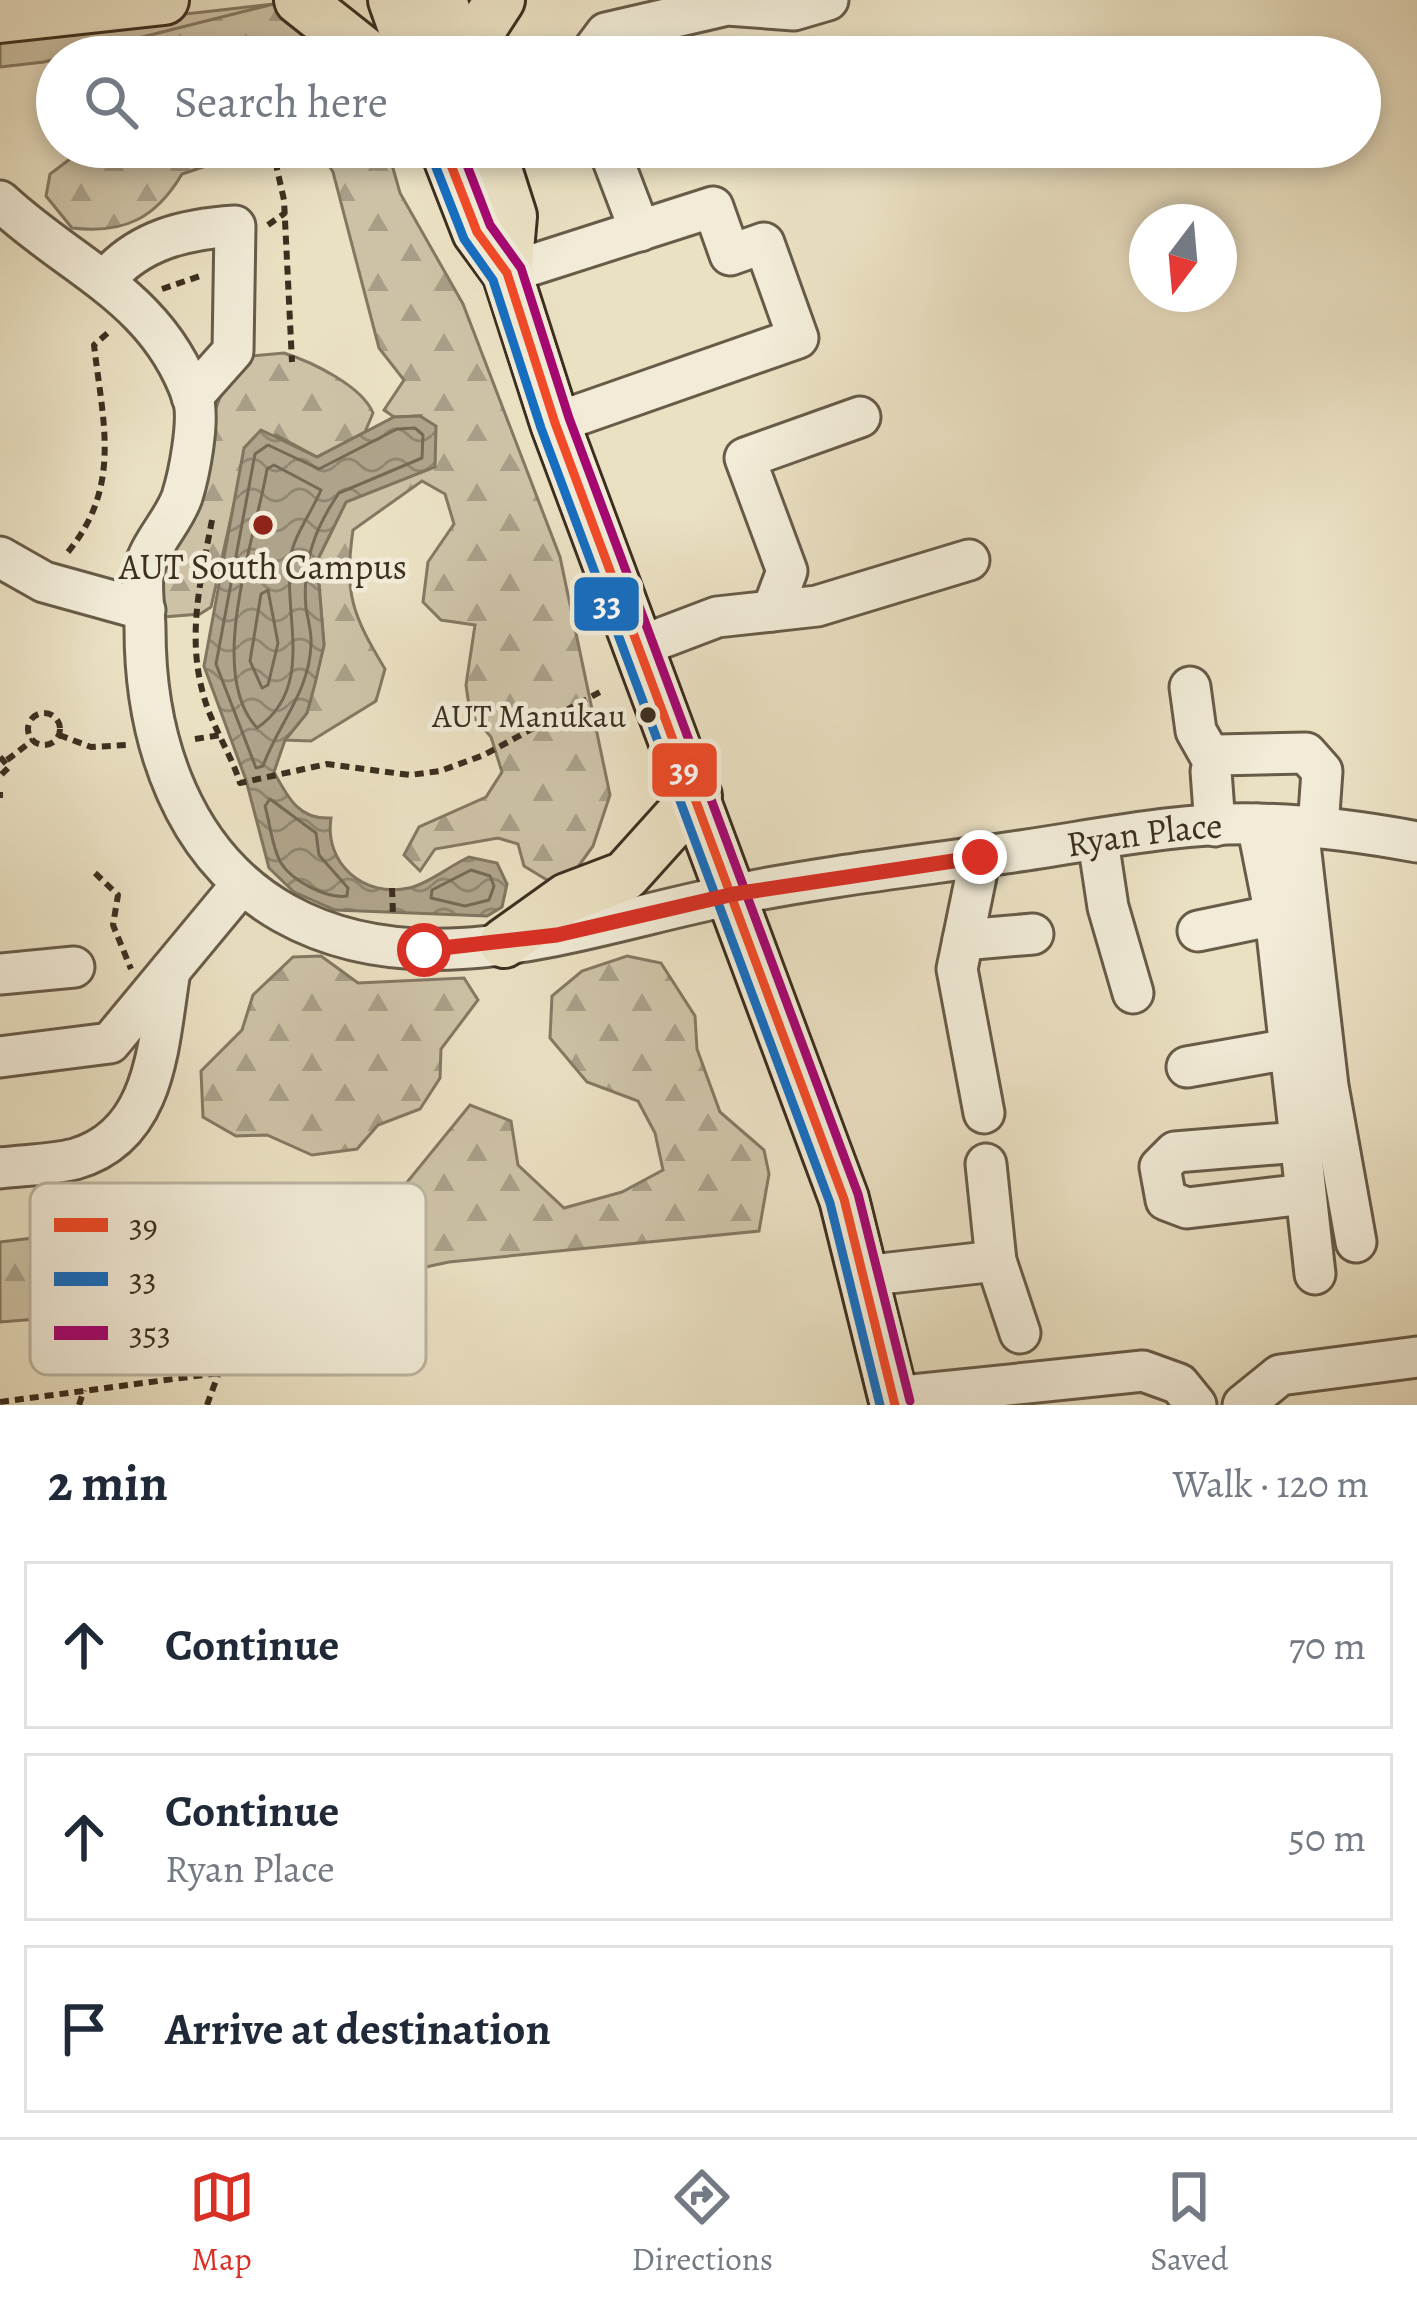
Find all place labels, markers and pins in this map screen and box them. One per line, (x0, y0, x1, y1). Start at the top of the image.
marker: AUT South Campus (250, 512, 276, 538)
place label: AUT South Campus (118, 542, 407, 591)
place label: AUT Manukau (431, 693, 626, 738)
marker: AUT Manukau (637, 704, 659, 726)

